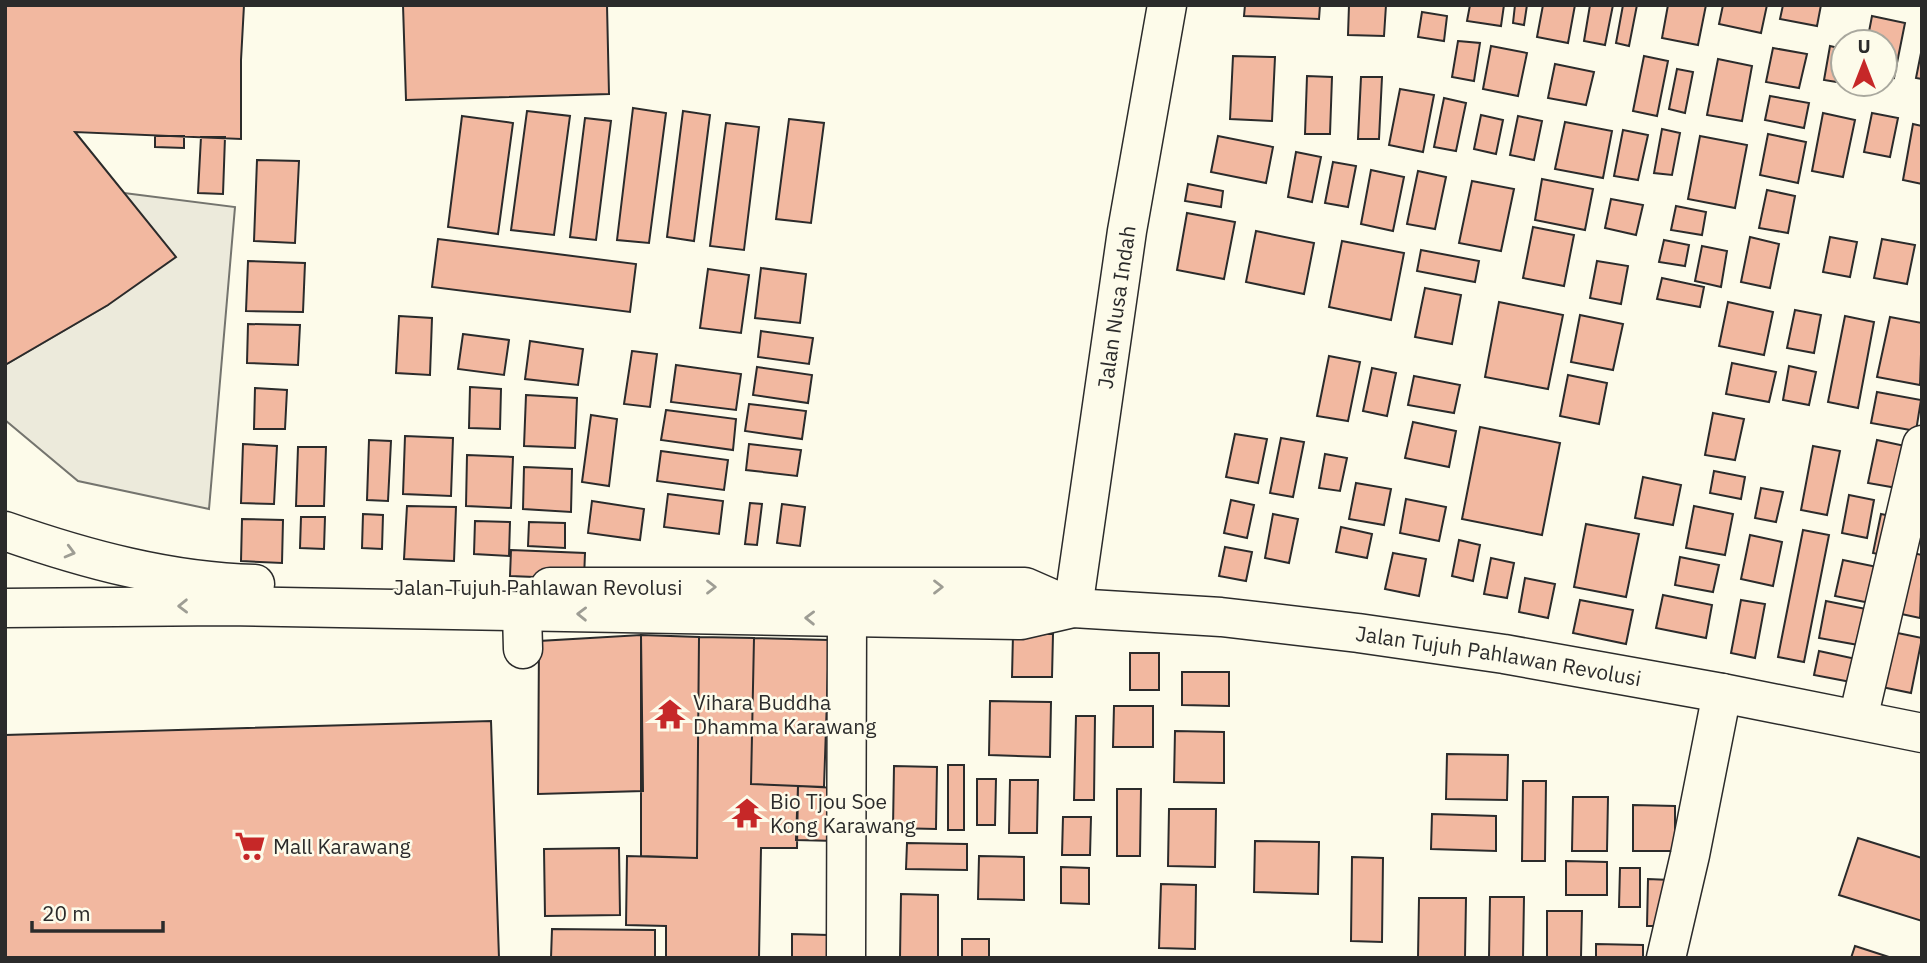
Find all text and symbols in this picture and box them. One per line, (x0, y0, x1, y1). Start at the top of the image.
north arrow (1829, 28, 1899, 98)
text: U (1857, 34, 1871, 58)
street label: Jalan Nusa Indah (1091, 224, 1142, 391)
one-way arrow (64, 544, 76, 558)
street label: Jalan Tujuh Pahlawan Revolusi (394, 573, 682, 601)
one-way arrow (706, 579, 717, 595)
one-way arrow (934, 579, 944, 595)
one-way arrow (178, 599, 189, 614)
one-way arrow (576, 606, 587, 621)
one-way arrow (804, 610, 815, 625)
street label: Jalan Tujuh Pahlawan Revolusi (1354, 619, 1644, 692)
place label: Vihara Buddha Dhamma Karawang (693, 688, 876, 740)
temple icon: Vihara Buddha Dhamma Karawang (653, 697, 687, 731)
place label: Bio Tjou Soe Kong Karawang (770, 787, 916, 839)
temple icon: Bio Tjou Soe Kong Karawang (730, 796, 764, 830)
supermarket icon: Mall Karawang (233, 829, 267, 863)
place label: Mall Karawang (273, 832, 411, 860)
scale bar (32, 890, 163, 934)
text: 20 m (42, 899, 91, 927)

